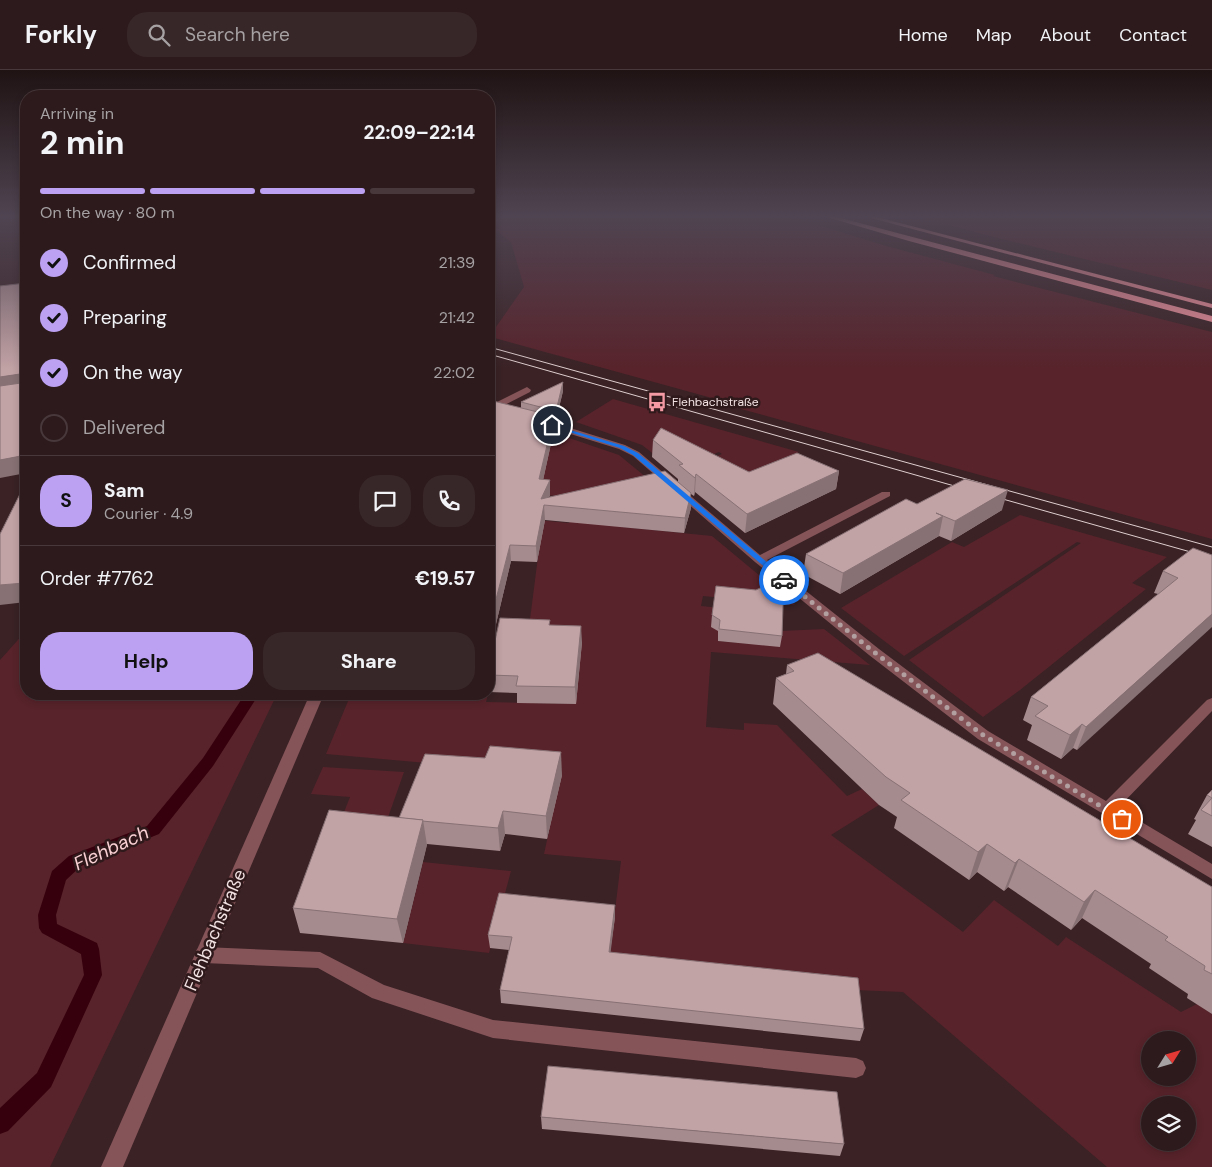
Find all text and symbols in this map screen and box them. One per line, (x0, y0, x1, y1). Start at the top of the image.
search box (127, 12, 477, 57)
text: Forkly (25, 19, 97, 50)
icon: search (145, 21, 173, 49)
text: Search here (185, 22, 290, 47)
text: Home (898, 23, 948, 47)
text: Map (976, 23, 1012, 47)
text: About (1040, 23, 1091, 47)
text: Contact (1119, 23, 1187, 47)
text: Arriving in (40, 103, 114, 124)
text: 22:09–22:14 (364, 120, 475, 145)
text: 2 min (40, 122, 125, 164)
text: On the way · 80 m (40, 202, 175, 223)
icon: check (40, 249, 68, 277)
text: Confirmed (83, 250, 176, 275)
text: 21:39 (439, 252, 475, 273)
icon: check (40, 304, 68, 332)
text: Preparing (83, 305, 167, 330)
text: 21:42 (439, 307, 475, 328)
icon: check (40, 359, 68, 387)
text: On the way (83, 360, 183, 385)
text: 22:02 (433, 362, 475, 383)
bus stop icon: Flehbachstraße (646, 391, 668, 413)
place label: Flehbachstraße (672, 394, 759, 410)
pin (531, 404, 573, 446)
icon: home (538, 411, 566, 439)
text: Delivered (83, 415, 165, 440)
button: chat (359, 475, 411, 527)
button: phone (423, 475, 475, 527)
text: Sam (104, 478, 145, 503)
text: S (60, 488, 72, 513)
text: Courier · 4.9 (104, 503, 193, 524)
courier (759, 555, 809, 605)
text: Order #7762 (40, 566, 154, 591)
text: €19.57 (415, 566, 475, 591)
icon: car (770, 566, 798, 594)
button: Help (40, 632, 253, 690)
button: Share (263, 632, 475, 690)
pin (1101, 798, 1143, 840)
icon: bag (1108, 805, 1136, 833)
water label: Flehbach (69, 820, 153, 876)
street label: Flehbachstraße (179, 865, 251, 995)
north arrow (1141, 1031, 1196, 1086)
map controls (1141, 1031, 1196, 1151)
button: layers (1141, 1096, 1196, 1151)

